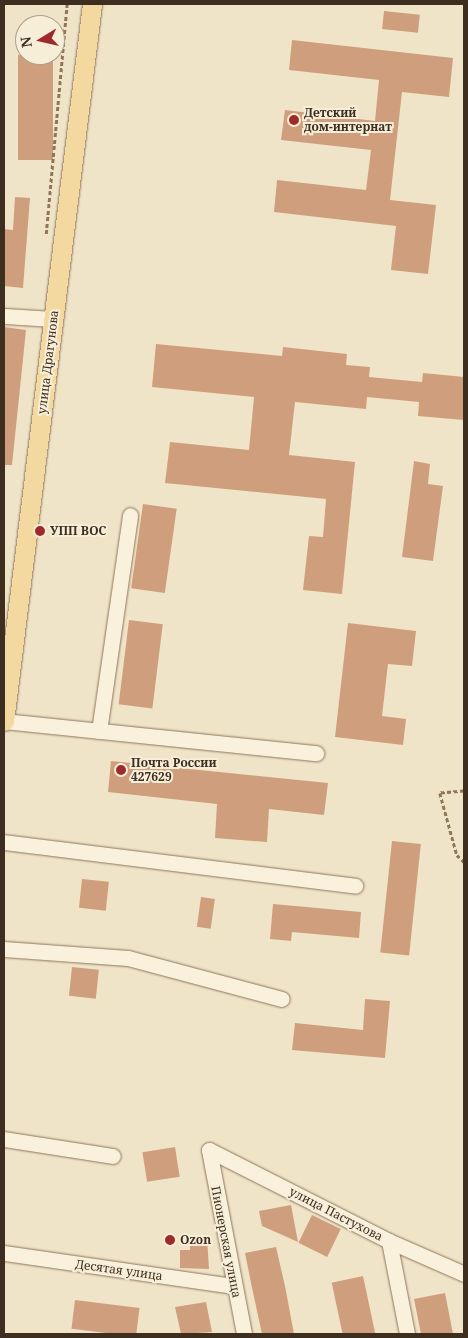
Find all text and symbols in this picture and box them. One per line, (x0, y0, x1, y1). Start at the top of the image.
north arrow (15, 15, 65, 65)
text: N (15, 35, 36, 49)
place label: Детский дом-интернат (304, 106, 392, 134)
marker: Детский дом-интернат (288, 114, 300, 126)
street label: улица Драгунова (34, 309, 62, 415)
place label: УПП ВОС (50, 524, 106, 538)
marker: УПП ВОС (34, 525, 46, 537)
place label: Почта России 427629 (131, 756, 217, 784)
marker: Почта России 427629 (115, 764, 127, 776)
street label: улица Пастухова (287, 1184, 385, 1244)
street label: Пионерская улица (208, 1185, 244, 1299)
place label: Ozon (180, 1233, 211, 1247)
marker: Ozon (164, 1234, 176, 1246)
street label: Десятая улица (74, 1257, 164, 1283)

